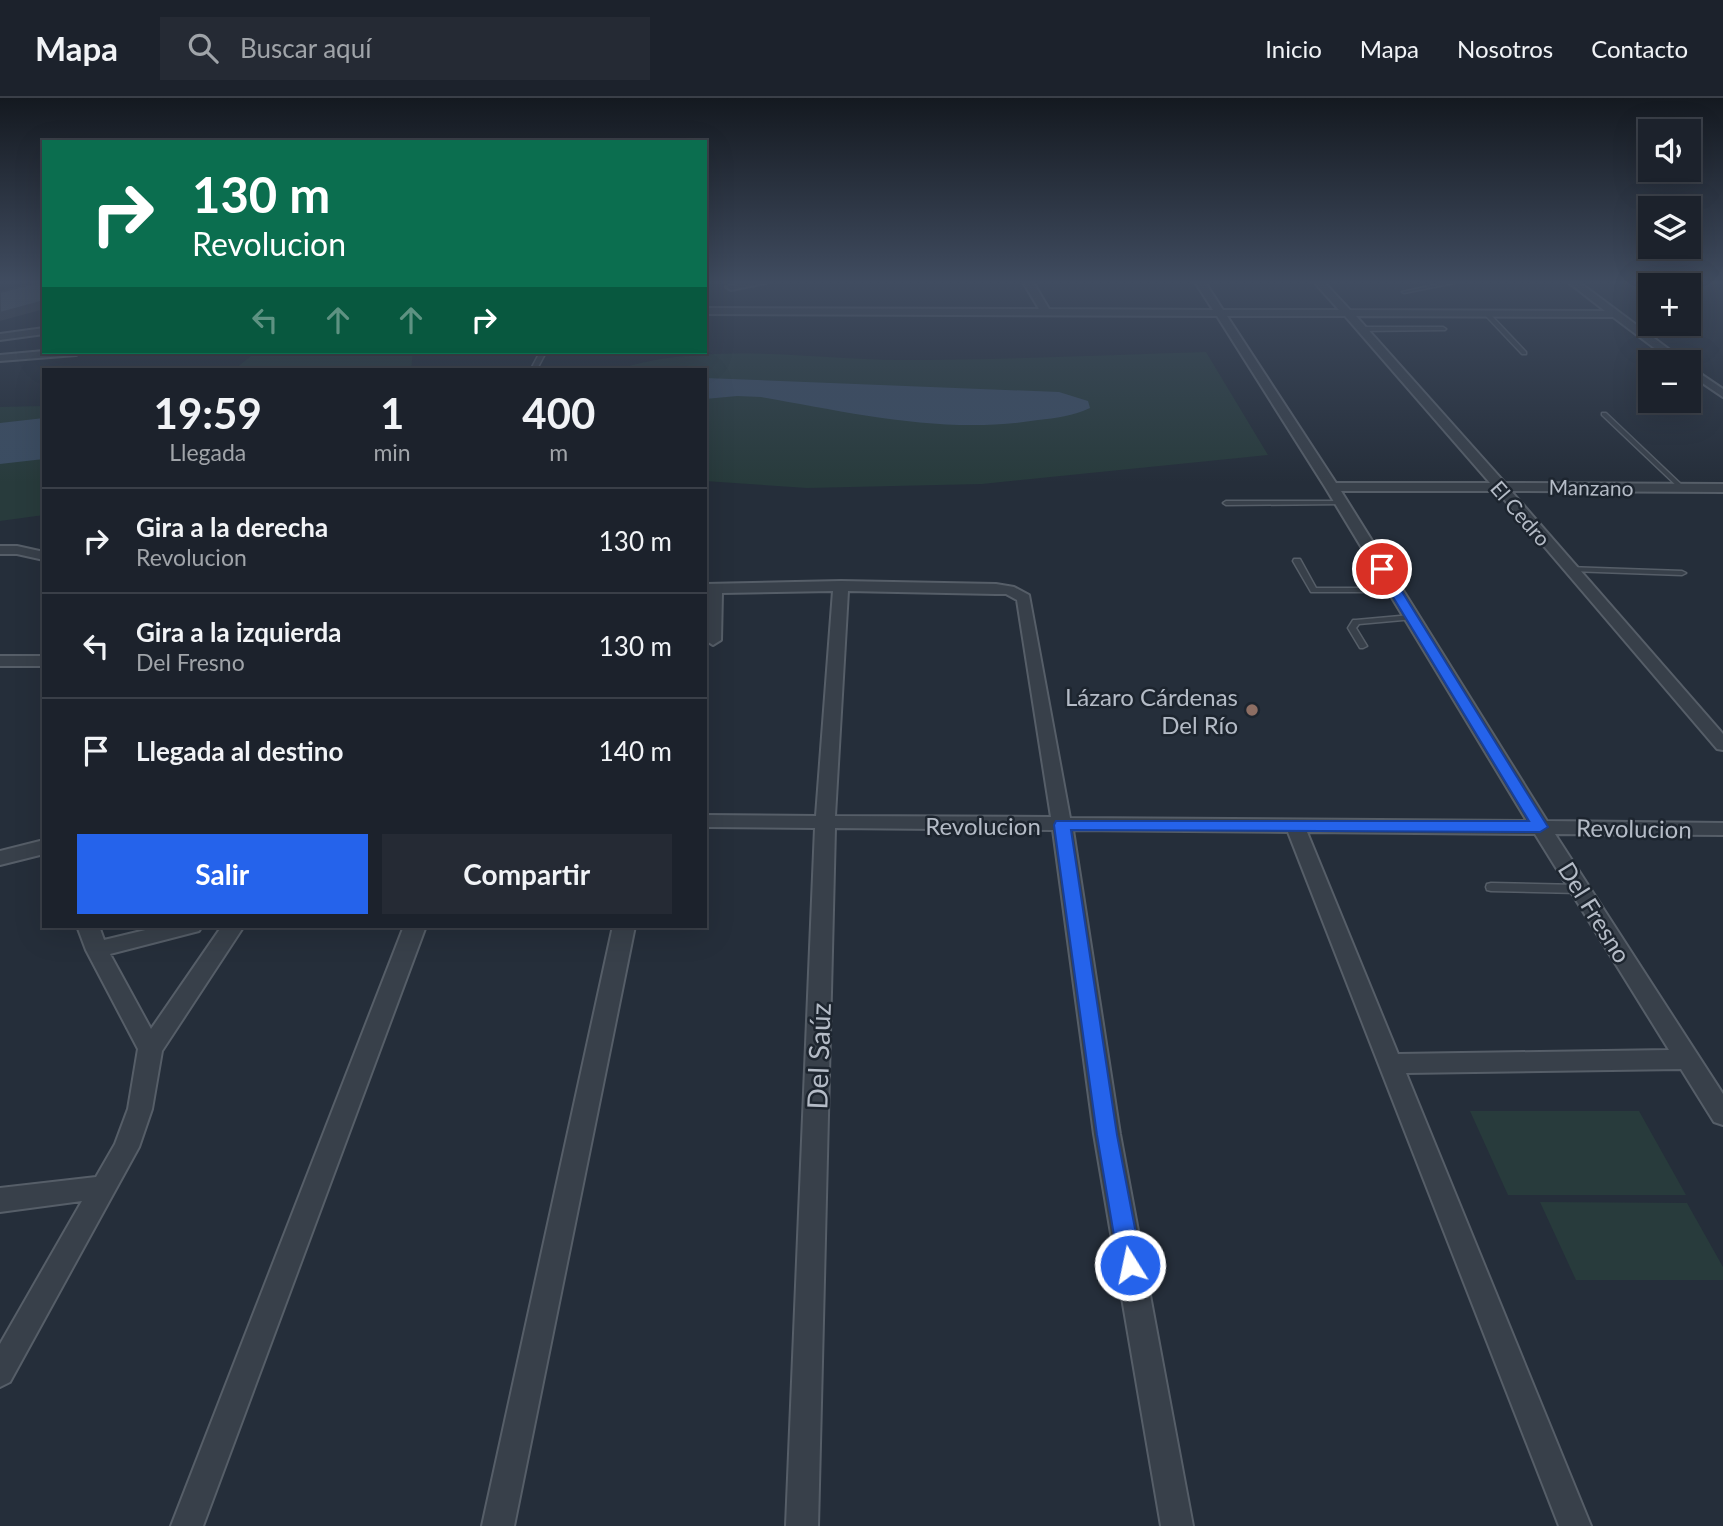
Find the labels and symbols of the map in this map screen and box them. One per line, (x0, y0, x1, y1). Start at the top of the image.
street label: Manzano (1548, 474, 1634, 500)
street label: El Cedro (1486, 475, 1556, 551)
pin (1352, 539, 1412, 599)
place label: Lázaro Cárdenas Del Río (1065, 682, 1238, 739)
marker: Lázaro Cárdenas Del Río (1244, 702, 1260, 718)
street label: Revolucion (925, 811, 1041, 840)
street label: Revolucion (1576, 812, 1692, 844)
street label: Del Fresno (1553, 856, 1637, 968)
street label: Del Saúz (799, 1002, 837, 1110)
position arrow (1093, 1228, 1167, 1302)

